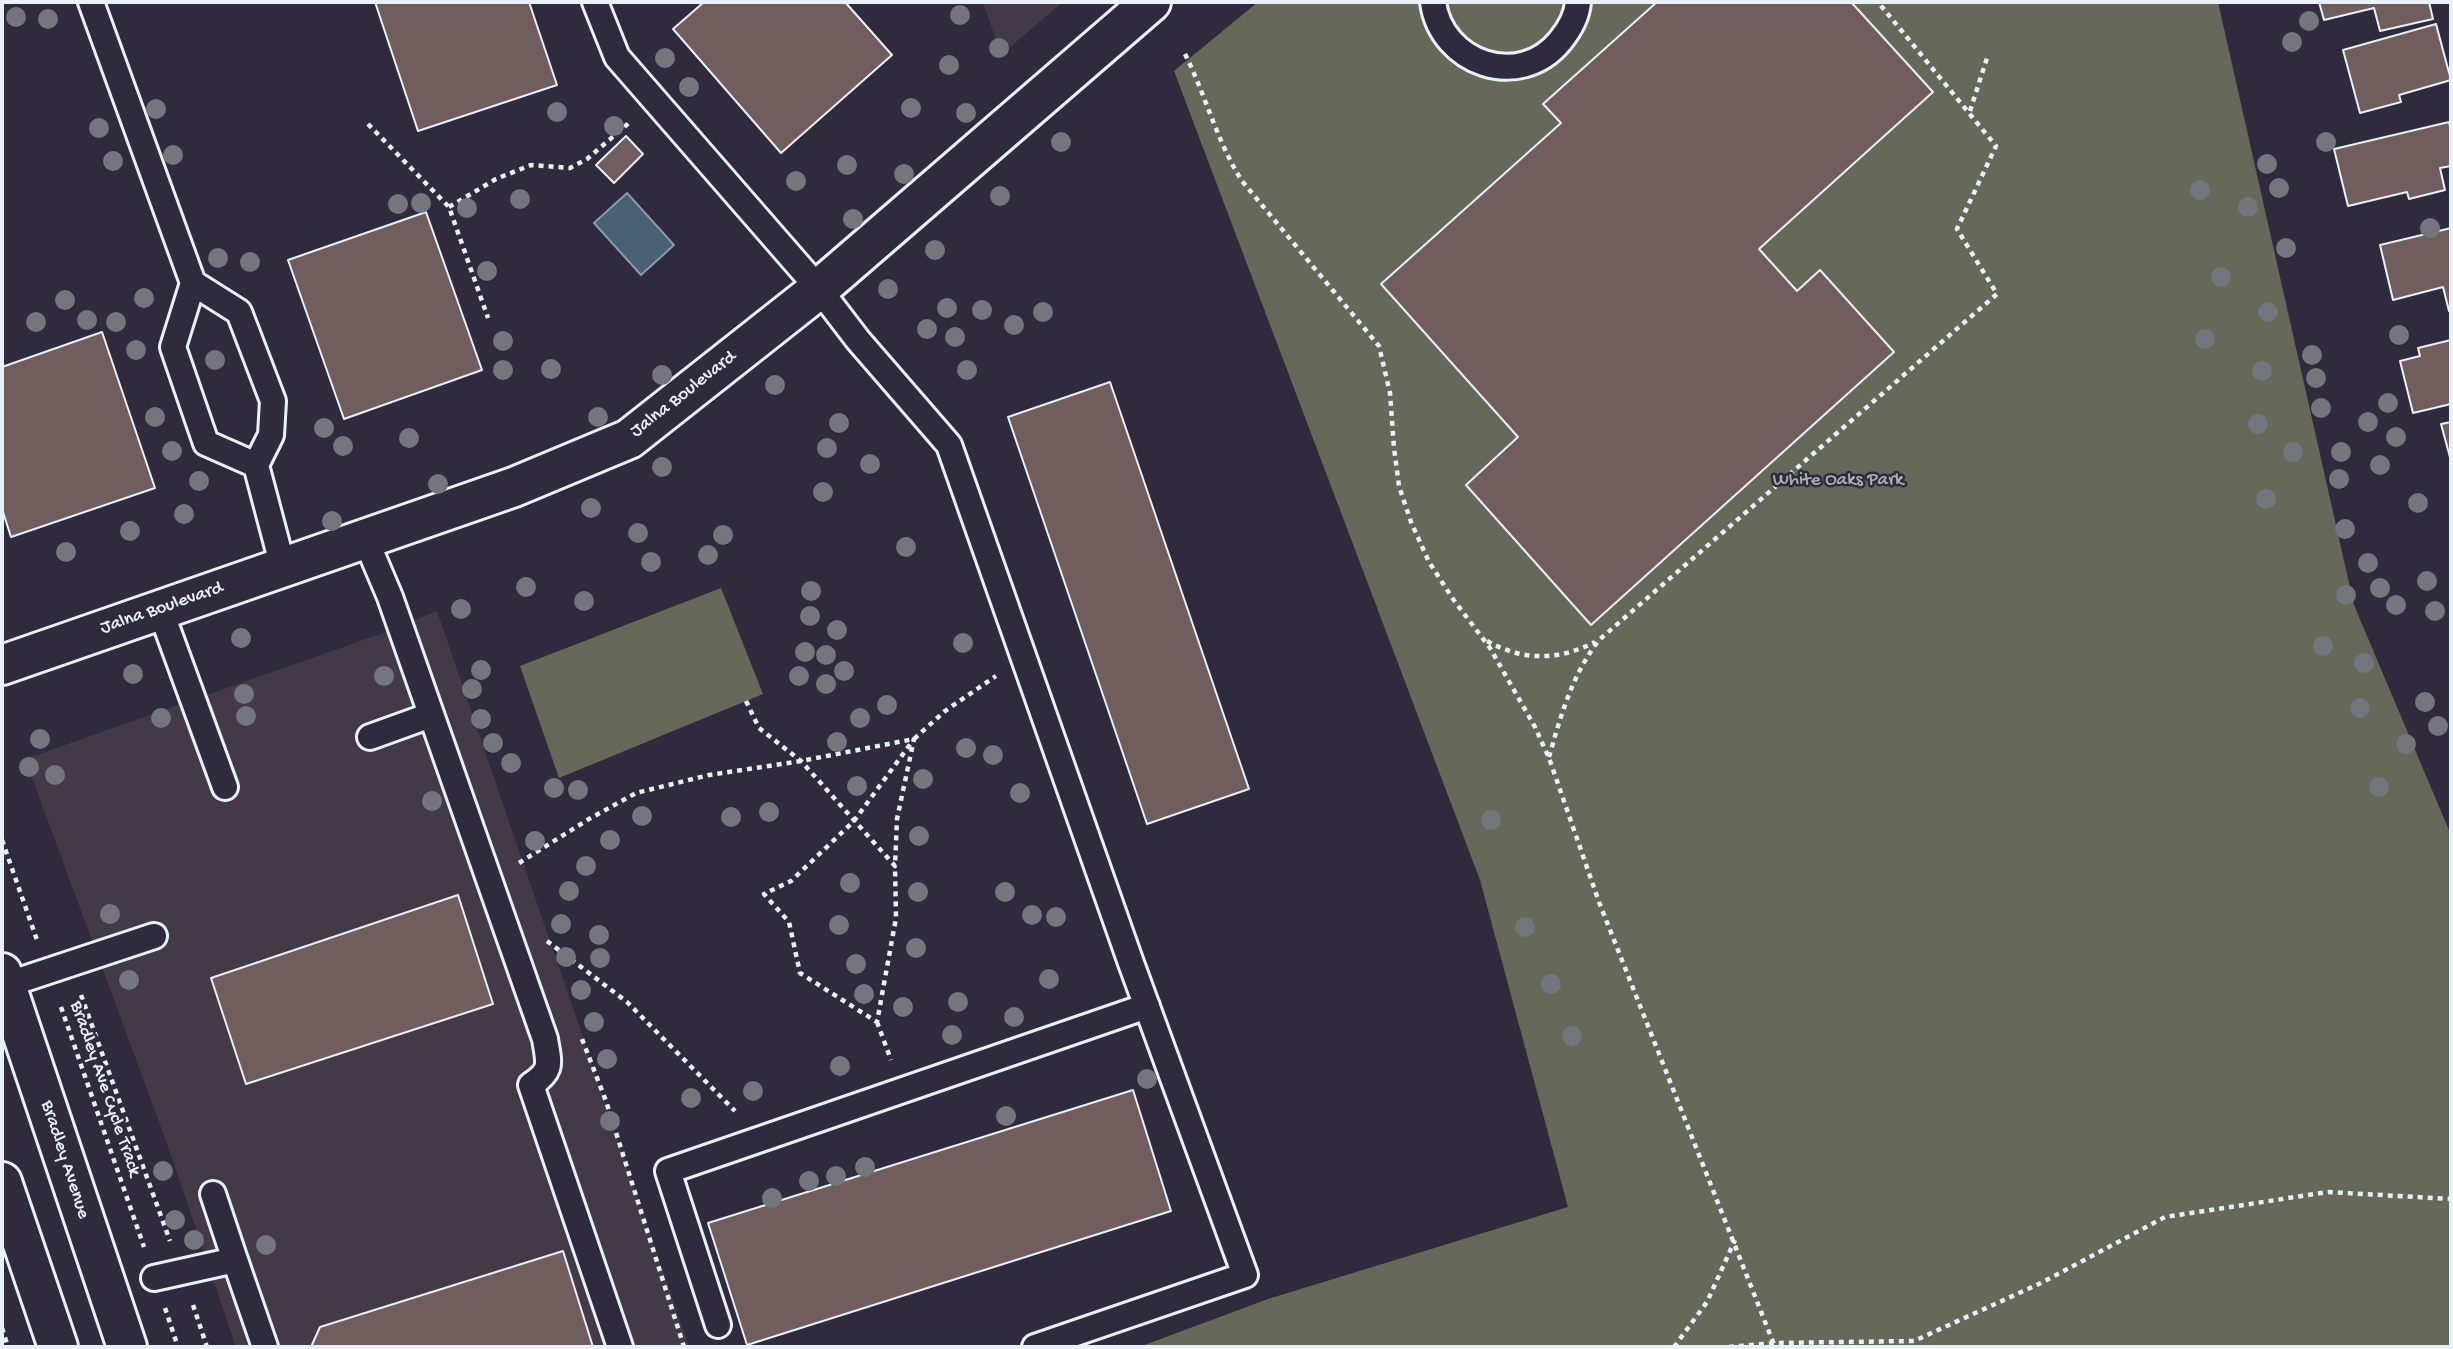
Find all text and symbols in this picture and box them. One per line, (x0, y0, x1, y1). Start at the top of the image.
street label: Jalna Boulevard (626, 347, 742, 443)
park label: White Oaks Park (1773, 470, 1903, 492)
street label: Jalna Boulevard (98, 577, 226, 641)
street label: Bradley Ave Cycle Track (63, 998, 145, 1180)
street label: Bradley Avenue (34, 1098, 94, 1222)

